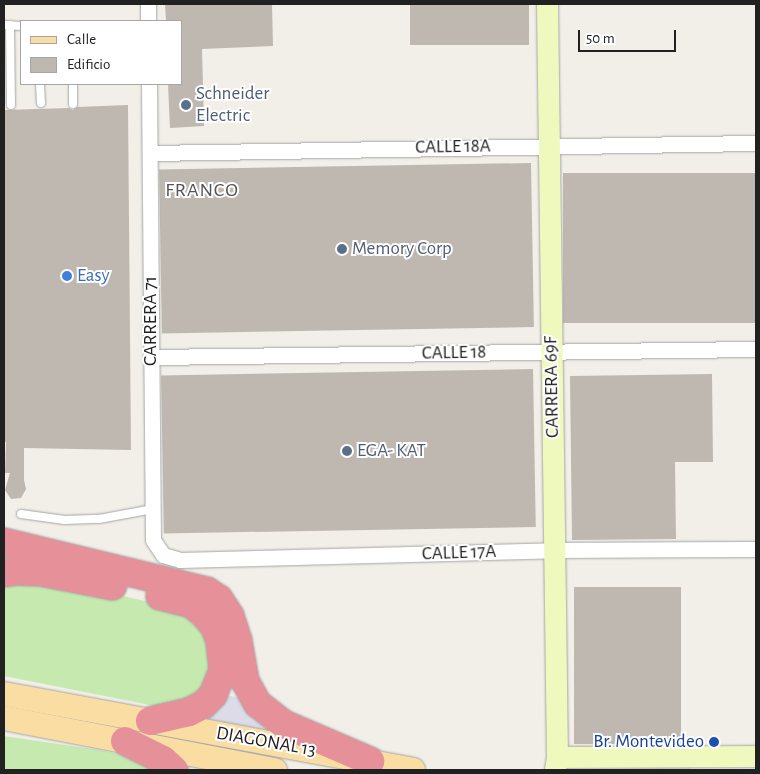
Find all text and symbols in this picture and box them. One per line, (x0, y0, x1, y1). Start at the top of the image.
legend (20, 20, 182, 85)
scale bar (580, 20, 678, 52)
text: 50 m (586, 31, 615, 46)
text: Calle (67, 32, 96, 47)
text: Edificio (67, 57, 110, 72)
place label: Schneider Electric (196, 83, 269, 127)
marker: Schneider Electric (180, 99, 192, 111)
street label: CALLE 18A (415, 135, 491, 159)
district label: FRANCO (164, 178, 240, 202)
place label: Memory Corp (352, 238, 452, 260)
marker: Memory Corp (336, 243, 348, 255)
place label: Easy (77, 265, 110, 287)
marker: Easy (61, 270, 73, 282)
street label: CARRERA 71 (140, 276, 162, 366)
street label: CARRERA 69F (540, 336, 564, 438)
street label: CALLE 18 (422, 341, 486, 365)
place label: EGA- KAT (357, 440, 426, 462)
marker: EGA- KAT (341, 445, 353, 457)
street label: CALLE 17A (421, 540, 497, 566)
street label: DIAGONAL 13 (214, 722, 318, 762)
place label: Br. Montevideo (593, 731, 704, 753)
marker: Br. Montevideo (708, 736, 720, 748)

